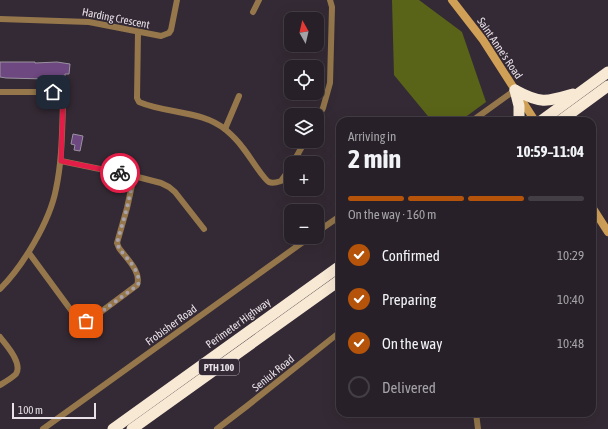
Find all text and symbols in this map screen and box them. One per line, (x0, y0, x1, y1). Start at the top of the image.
street label: Harding Crescent (81, 6, 151, 30)
north arrow (284, 12, 324, 52)
map controls (284, 12, 324, 244)
street label: Saint Anne's Road (475, 15, 525, 81)
button: locate (284, 60, 324, 100)
pin (36, 75, 70, 109)
icon: home (42, 81, 64, 103)
button: layers (284, 108, 324, 148)
text: Arriving in (348, 129, 396, 144)
text: 10:59–11:04 (516, 143, 584, 160)
text: 2 min (348, 144, 401, 174)
courier (100, 153, 140, 193)
button: + (284, 156, 324, 196)
icon: bike (109, 162, 131, 184)
button: − (284, 204, 324, 244)
text: On the way · 160 m (348, 207, 436, 222)
icon: check (348, 244, 370, 266)
text: Confirmed (382, 247, 440, 264)
text: 10:29 (557, 248, 584, 263)
icon: check (348, 288, 370, 310)
text: Preparing (382, 291, 436, 308)
text: 10:40 (557, 292, 584, 307)
street label: Perimeter Highway (203, 295, 273, 350)
street label: Frobisher Road (143, 302, 199, 348)
pin (69, 304, 103, 338)
icon: bag (75, 310, 97, 332)
icon: check (348, 332, 370, 354)
text: On the way (382, 335, 443, 352)
text: 10:48 (557, 336, 584, 351)
street label: Seniuk Road (250, 353, 296, 393)
road number: PTH 100 (199, 359, 239, 375)
text: Delivered (382, 379, 436, 396)
scale bar (12, 401, 96, 420)
text: 100 m (18, 404, 43, 416)

